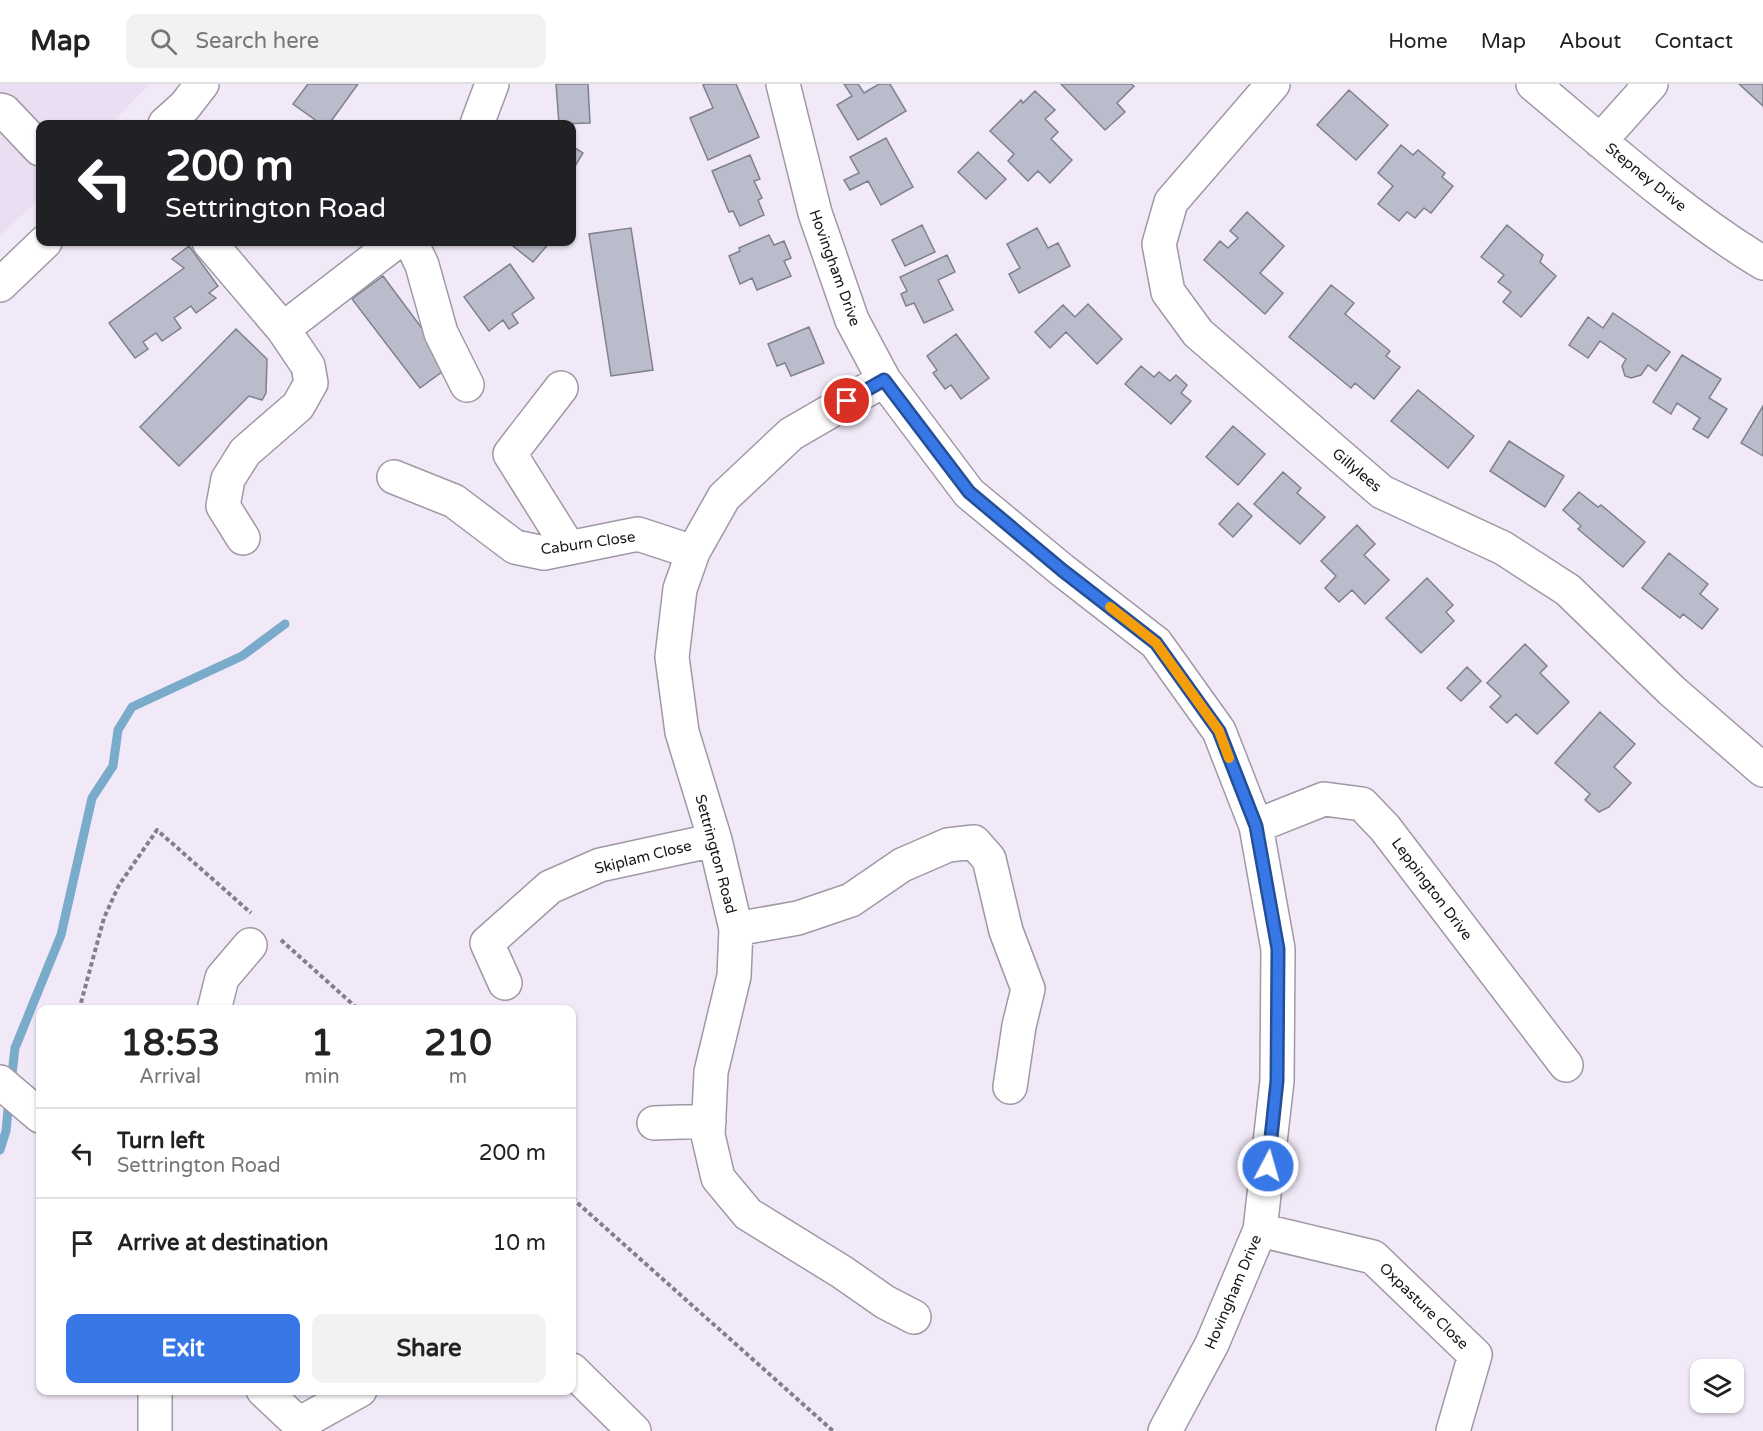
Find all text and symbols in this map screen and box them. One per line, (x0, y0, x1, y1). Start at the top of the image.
search box (126, 14, 546, 68)
text: Map (30, 24, 90, 58)
icon: search (147, 25, 180, 58)
text: Search here (195, 28, 319, 54)
text: Home (1388, 29, 1448, 54)
text: Map (1481, 29, 1526, 54)
text: About (1559, 29, 1621, 54)
text: Contact (1654, 29, 1733, 54)
street label: Stepney Drive (1602, 139, 1690, 215)
text: 200 m (165, 141, 294, 192)
icon: left (66, 144, 144, 222)
text: Settrington Road (165, 192, 386, 225)
street label: Hovingham Drive (806, 207, 864, 329)
pin (821, 375, 872, 426)
icon: arrive (830, 384, 863, 417)
street label: Gillylees (1329, 444, 1385, 496)
street label: Caburn Close (540, 527, 636, 559)
street label: Settrington Road (691, 792, 741, 916)
street label: Leppington Drive (1388, 834, 1476, 944)
street label: Skiplam Close (593, 836, 693, 878)
text: 18:53 (120, 1022, 220, 1065)
text: 1 (311, 1022, 333, 1065)
text: 210 (424, 1022, 492, 1065)
text: Arrival (139, 1065, 201, 1089)
text: min (304, 1065, 340, 1089)
text: m (449, 1065, 467, 1089)
text: Turn left (117, 1128, 205, 1154)
position arrow (1236, 1134, 1300, 1198)
icon: left (66, 1137, 99, 1170)
text: 200 m (479, 1140, 546, 1166)
text: Settrington Road (117, 1154, 281, 1178)
icon: arrive (66, 1227, 99, 1260)
text: Arrive at destination (117, 1230, 328, 1256)
text: 10 m (492, 1230, 546, 1256)
street label: Hovingham Drive (1201, 1232, 1265, 1352)
street label: Oxpasture Close (1376, 1259, 1472, 1353)
button: Exit (66, 1314, 300, 1383)
button: Share (312, 1314, 546, 1383)
map controls (1690, 1359, 1744, 1413)
button: layers (1690, 1359, 1744, 1413)

